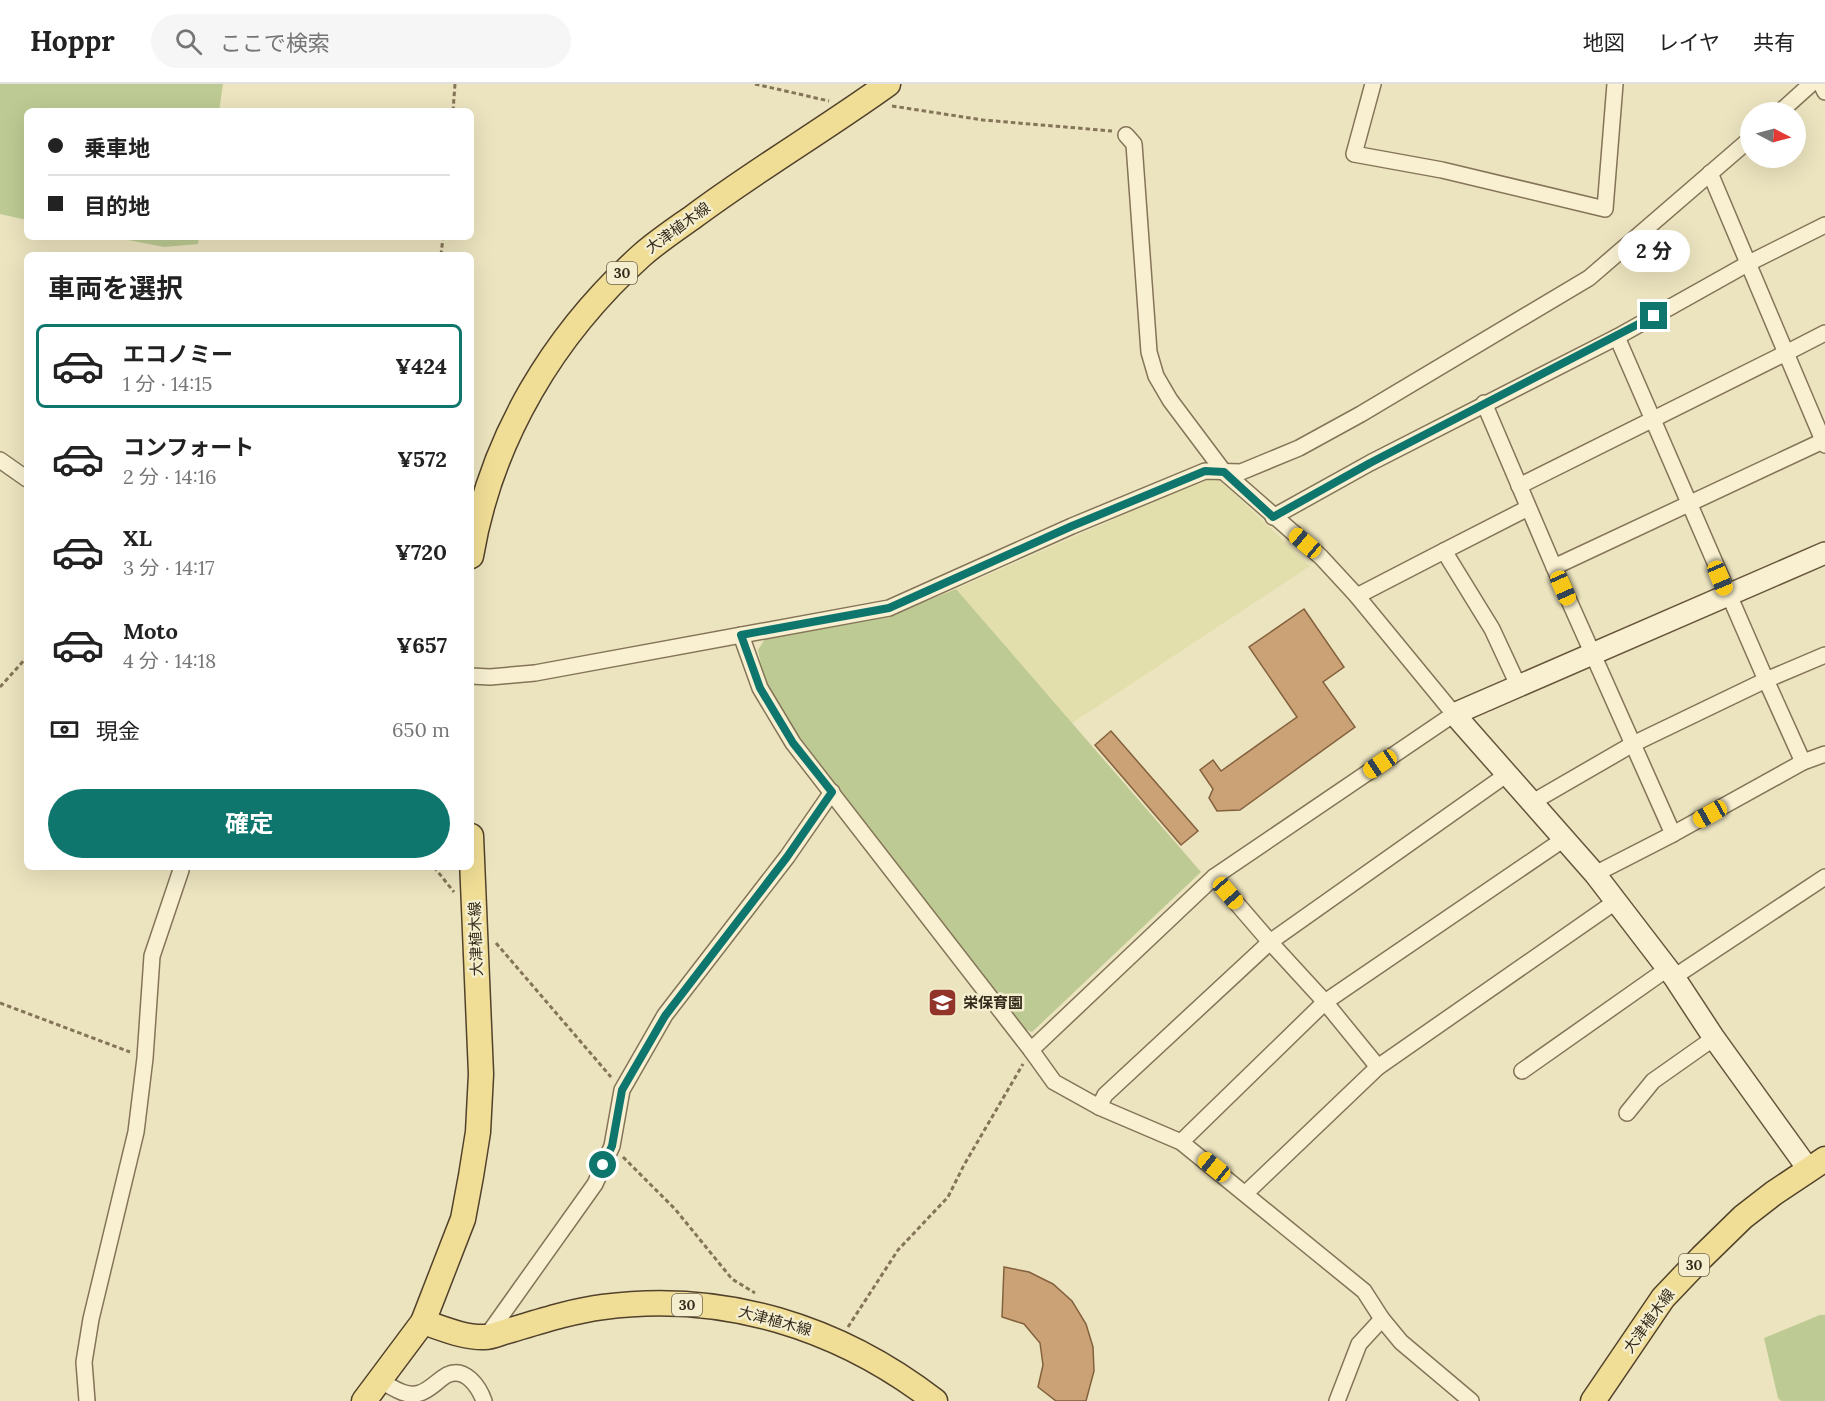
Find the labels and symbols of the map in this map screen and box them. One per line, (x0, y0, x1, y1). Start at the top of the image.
north arrow (1740, 102, 1806, 168)
street label: 大津植木線 (642, 198, 714, 257)
callout: 2 分 (1618, 229, 1690, 271)
road number: 30 (607, 262, 637, 284)
route end (1640, 302, 1667, 329)
car (1285, 525, 1325, 561)
car (1705, 558, 1735, 598)
car (1547, 568, 1579, 608)
car (1360, 746, 1400, 782)
car (1690, 797, 1730, 831)
car (1209, 874, 1247, 912)
street label: 大津植木線 (465, 901, 486, 977)
school or university icon: 栄保育園 (926, 987, 958, 1019)
place label: 栄保育園 (963, 993, 1023, 1012)
car (1194, 1149, 1234, 1185)
route start (589, 1151, 616, 1178)
road number: 30 (1679, 1254, 1709, 1276)
street label: 大津植木線 (1619, 1285, 1678, 1357)
road number: 30 (672, 1294, 702, 1316)
street label: 大津植木線 (736, 1302, 814, 1339)

